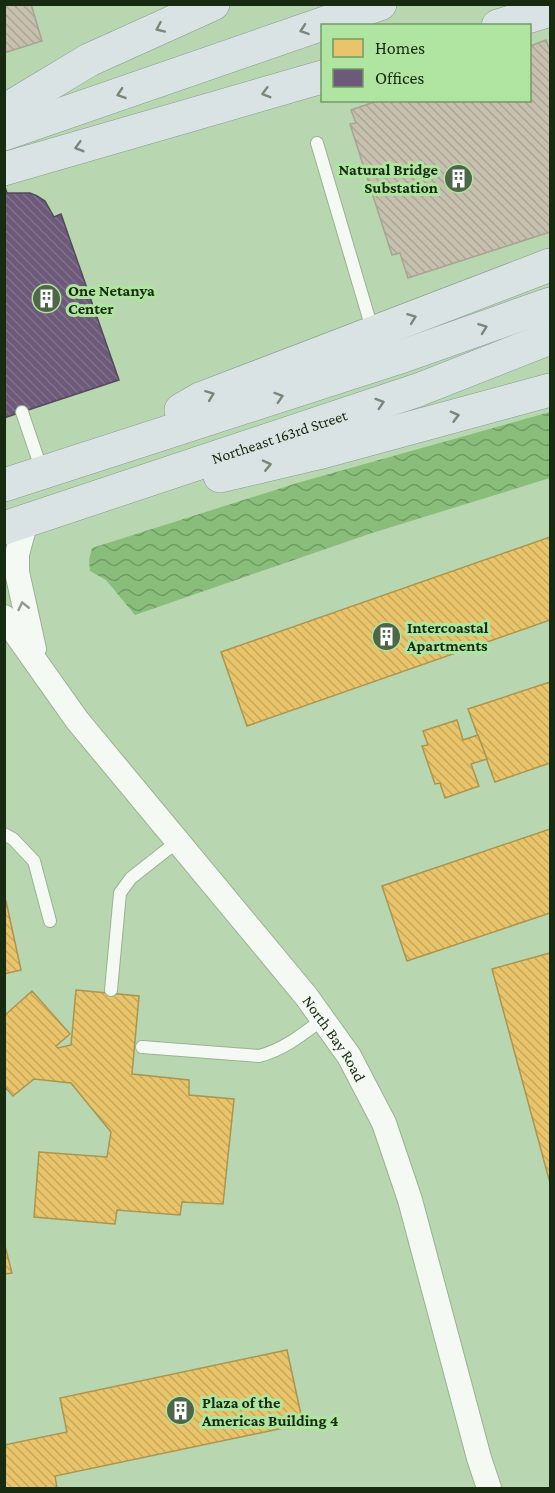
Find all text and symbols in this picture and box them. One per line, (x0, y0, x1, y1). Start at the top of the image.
one-way arrow (155, 21, 166, 33)
one-way arrow (300, 22, 310, 35)
legend (321, 24, 531, 102)
text: Homes (375, 38, 425, 58)
text: Offices (375, 68, 424, 88)
one-way arrow (261, 86, 272, 98)
one-way arrow (116, 87, 126, 100)
one-way arrow (74, 140, 84, 153)
place label: Natural Bridge Substation (338, 161, 439, 196)
building icon: Natural Bridge Substation (443, 162, 475, 194)
place label: One Netanya Center (68, 282, 155, 317)
building icon: One Netanya Center (31, 283, 63, 315)
one-way arrow (406, 313, 416, 326)
one-way arrow (478, 322, 488, 335)
one-way arrow (204, 390, 215, 403)
one-way arrow (273, 391, 284, 404)
one-way arrow (374, 397, 385, 410)
street label: Northeast 163rd Street (209, 406, 350, 467)
one-way arrow (450, 411, 460, 423)
one-way arrow (261, 459, 271, 472)
one-way arrow (17, 602, 30, 612)
place label: Intercoastal Apartments (406, 619, 489, 654)
building icon: Intercoastal Apartments (370, 620, 402, 652)
street label: North Bay Road (300, 992, 369, 1085)
place label: Plaza of the Americas Building 4 (201, 1394, 339, 1429)
building icon: Plaza of the Americas Building 4 (165, 1395, 197, 1427)

